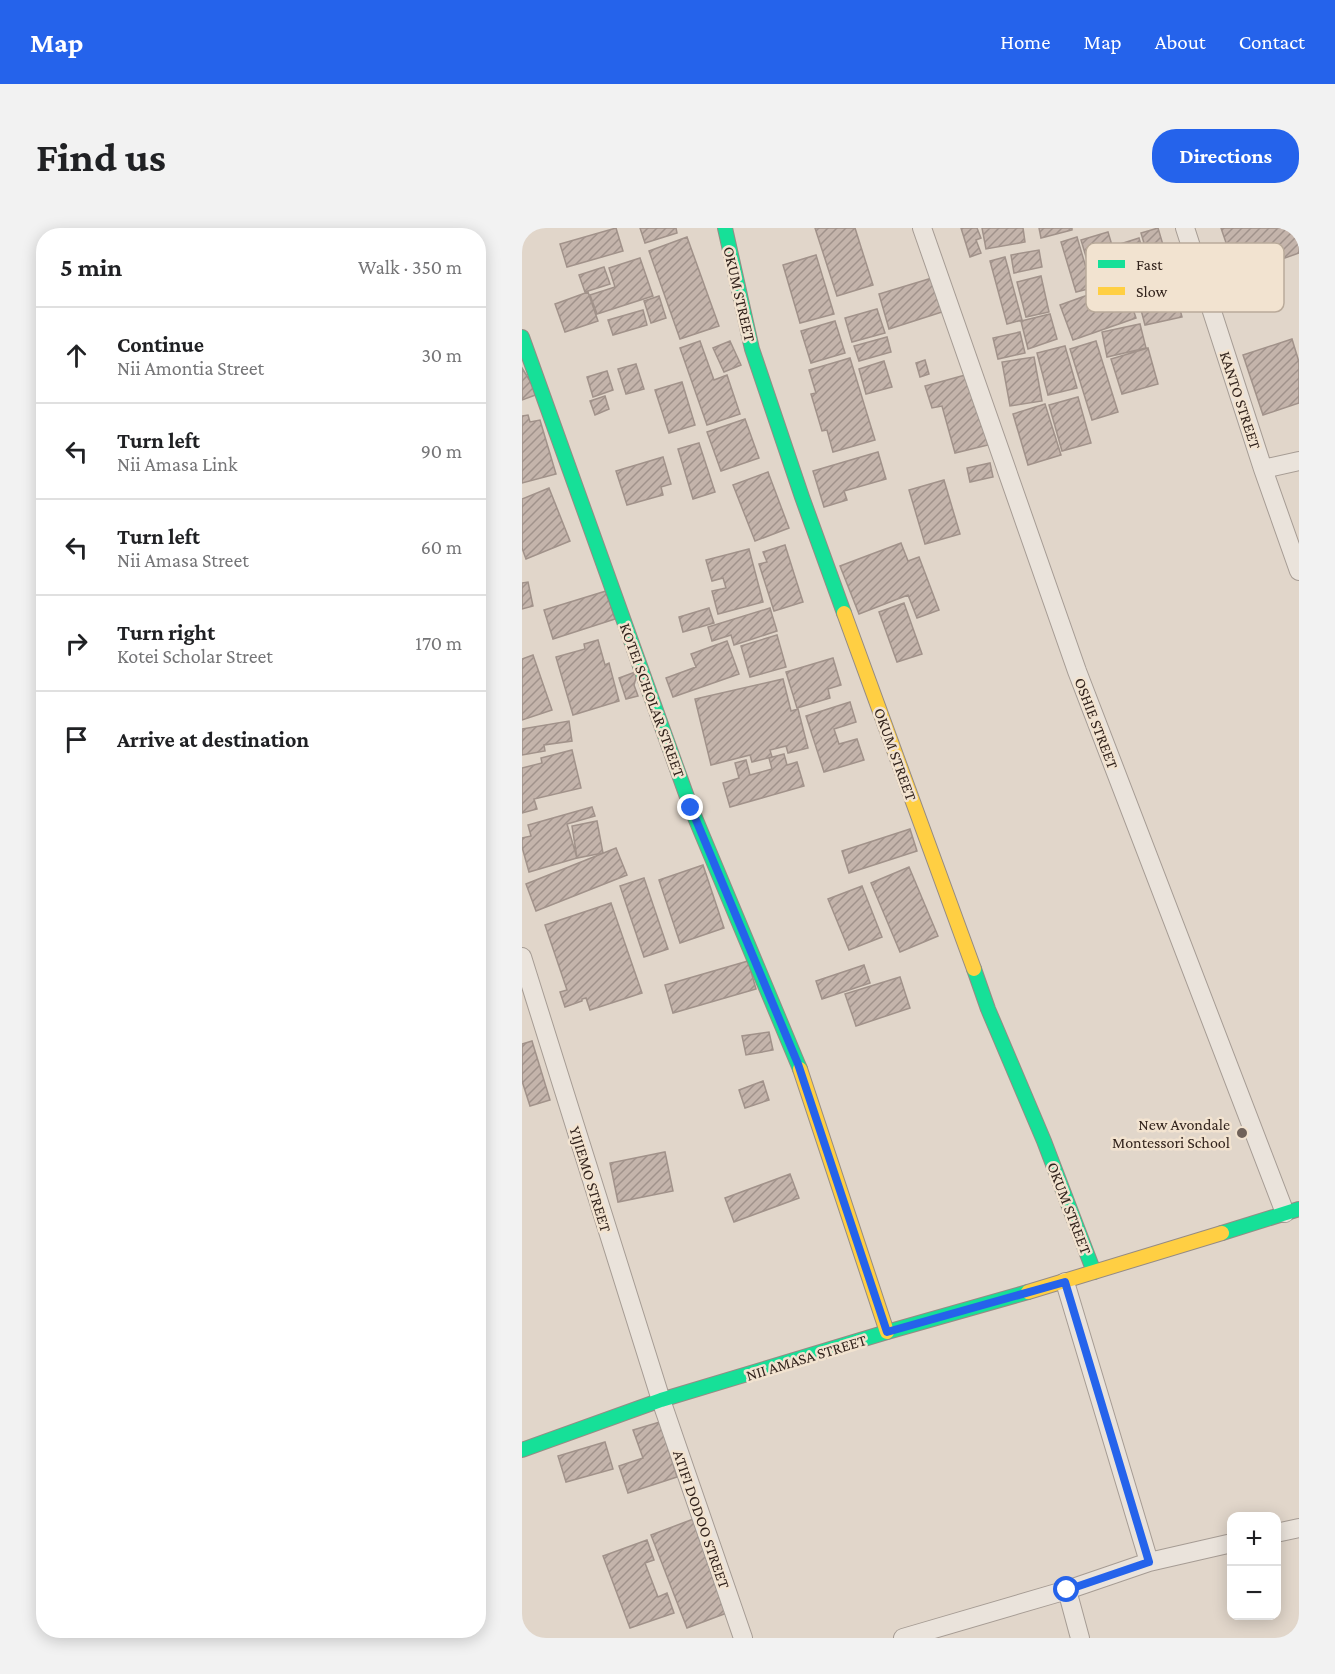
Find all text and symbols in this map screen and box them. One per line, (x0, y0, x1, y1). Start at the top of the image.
text: Map (30, 27, 83, 58)
text: Home (1000, 30, 1050, 54)
text: Map (1083, 30, 1122, 54)
text: About (1155, 30, 1206, 54)
text: Contact (1239, 30, 1305, 54)
button: Directions (1152, 129, 1299, 183)
text: Find us (36, 133, 166, 180)
legend (1086, 243, 1284, 312)
street label: OKUM STREET (720, 245, 759, 344)
text: 5 min (60, 253, 122, 282)
text: Walk · 350 m (358, 256, 462, 278)
text: Fast (1136, 256, 1163, 273)
text: Slow (1136, 283, 1168, 300)
text: Continue (117, 332, 204, 357)
icon: ahead (60, 339, 93, 372)
text: 30 m (421, 344, 462, 366)
street label: KANTO STREET (1217, 349, 1264, 451)
text: Nii Amontia Street (117, 357, 264, 379)
text: Turn left (117, 428, 200, 453)
icon: left (60, 435, 93, 468)
text: 90 m (421, 440, 462, 462)
text: Nii Amasa Link (117, 453, 237, 475)
text: Turn left (117, 524, 200, 549)
icon: left (60, 531, 93, 564)
text: 60 m (421, 536, 462, 558)
text: Nii Amasa Street (117, 549, 249, 571)
text: Turn right (117, 620, 215, 645)
street label: KOTEI SCHOLAR STREET (617, 621, 688, 780)
icon: right (60, 627, 93, 660)
text: 170 m (415, 632, 462, 654)
text: Kotei Scholar Street (117, 645, 273, 667)
street label: OSHIE STREET (1071, 675, 1122, 771)
street label: OKUM STREET (871, 706, 920, 803)
icon: arrive (60, 723, 93, 756)
text: Arrive at destination (117, 727, 309, 752)
route end (677, 794, 703, 820)
place label: New Avondale Montessori School (1112, 1116, 1230, 1151)
street label: YIJIEMO STREET (565, 1124, 615, 1235)
marker: New Avondale Montessori School (1235, 1126, 1249, 1140)
street label: OKUM STREET (1044, 1160, 1095, 1257)
street label: NII AMASA STREET (744, 1331, 869, 1384)
street label: ATIFI DODOO STREET (670, 1448, 733, 1591)
map controls (1227, 1512, 1281, 1620)
button: + (1227, 1512, 1281, 1566)
button: − (1227, 1566, 1281, 1620)
route start (1053, 1576, 1079, 1602)

